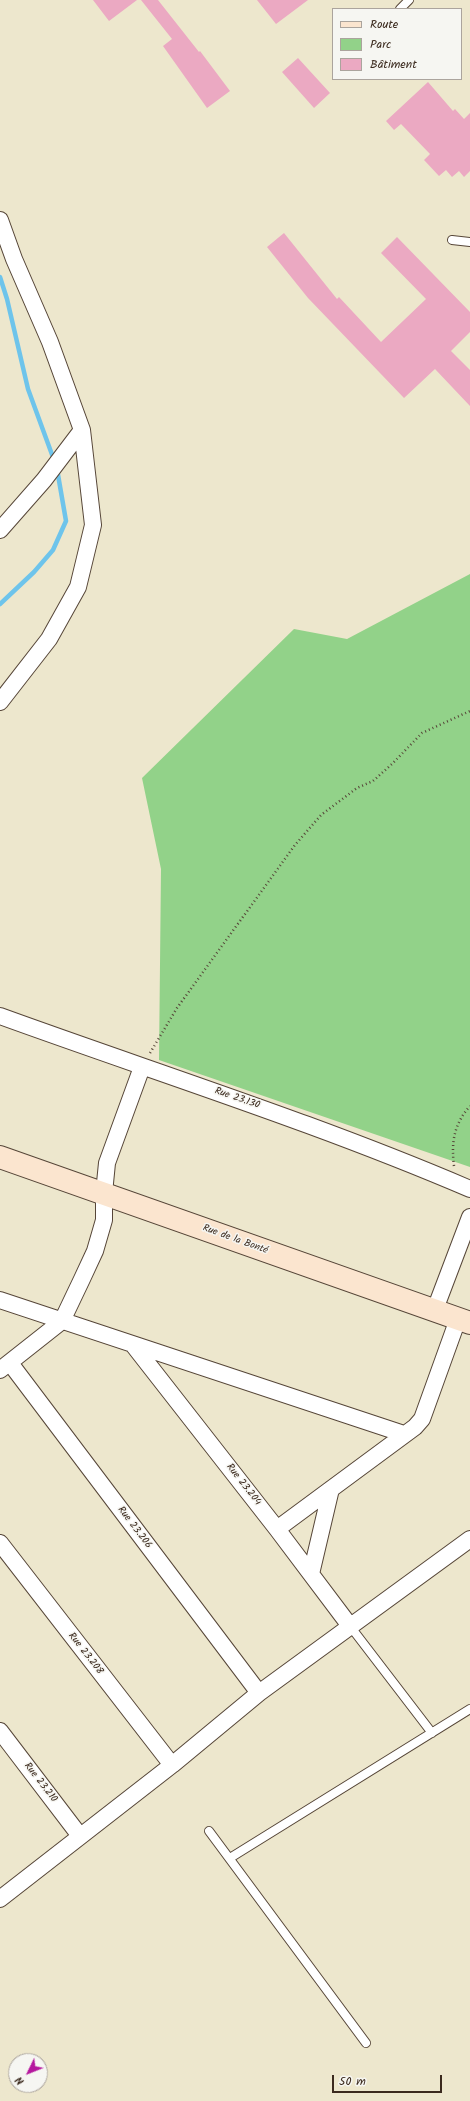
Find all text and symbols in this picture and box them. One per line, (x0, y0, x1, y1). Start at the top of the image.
legend (332, 8, 462, 80)
text: Route (370, 15, 398, 34)
text: Parc (370, 35, 391, 54)
text: Bâtiment (370, 55, 417, 74)
street label: Rue 23.130 (213, 1086, 261, 1112)
street label: Rue de la Bonté (201, 1223, 269, 1257)
street label: Rue 23.204 (223, 1462, 263, 1508)
street label: Rue 23.206 (114, 1505, 154, 1551)
street label: Rue 23.208 (65, 1631, 105, 1677)
street label: Rue 23.210 (21, 1761, 59, 1805)
north arrow (8, 2053, 48, 2093)
scale bar (334, 2067, 444, 2093)
text: N (11, 2072, 29, 2089)
text: 50 m (339, 2072, 366, 2091)

